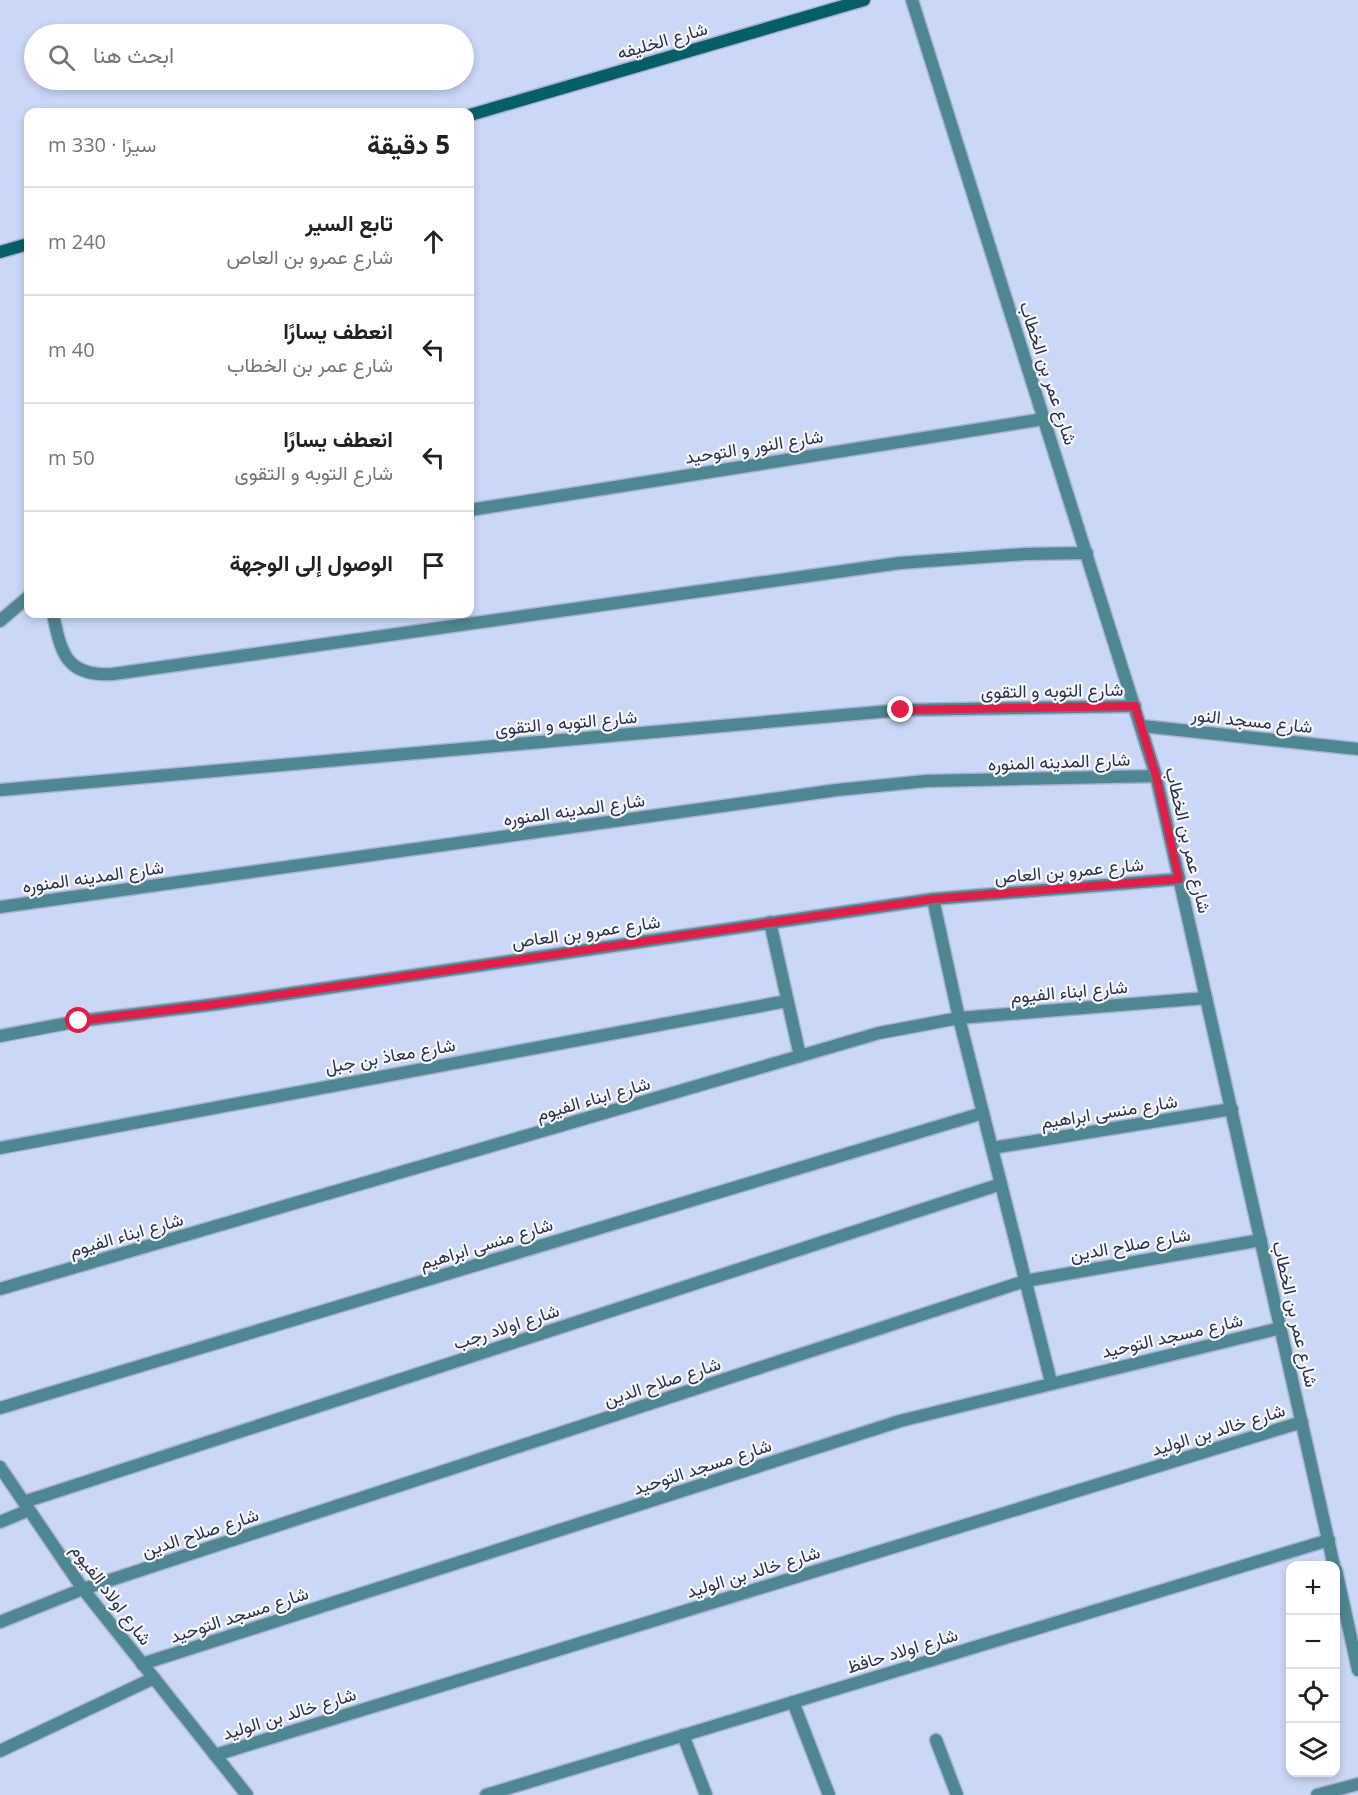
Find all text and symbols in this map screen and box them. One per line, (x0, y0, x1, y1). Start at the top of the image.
street label: شارع الخليفه (614, 16, 710, 65)
search box (24, 24, 474, 90)
text: ابحث هنا (93, 39, 174, 69)
icon: search (45, 41, 78, 74)
text: 5 دقيقة (367, 126, 450, 162)
text: سيرًا · 330 m (48, 131, 156, 158)
text: تابع السير (305, 207, 393, 237)
icon: ahead (417, 225, 450, 258)
text: 240 m (48, 228, 106, 255)
text: شارع عمرو بن العاص (227, 243, 393, 270)
street label: شارع عمر بن الخطاب (1014, 298, 1083, 448)
text: انعطف يسارًا (283, 315, 393, 345)
icon: left (417, 333, 450, 366)
text: 40 m (48, 336, 95, 363)
text: شارع عمر بن الخطاب (227, 351, 393, 378)
text: انعطف يسارًا (283, 423, 393, 453)
street label: شارع النور و التوحيد (683, 423, 825, 470)
icon: left (417, 441, 450, 474)
text: 50 m (48, 444, 95, 471)
text: شارع التوبه و التقوى (235, 459, 393, 486)
text: الوصول إلى الوجهة (229, 547, 393, 577)
icon: arrive (417, 549, 450, 582)
street label: شارع التوبه و التقوى (980, 677, 1124, 704)
route end (887, 696, 913, 722)
street label: شارع مسجد النور (1189, 702, 1314, 739)
street label: شارع التوبه و التقوى (494, 704, 638, 741)
street label: شارع المدينه المنوره (987, 747, 1131, 776)
street label: شارع عمر بن الخطاب (1160, 765, 1217, 916)
street label: شارع المدينه المنوره (502, 787, 646, 832)
street label: شارع عمرو بن العاص (993, 852, 1145, 889)
street label: شارع المدينه المنوره (21, 854, 165, 899)
street label: شارع عمرو بن العاص (510, 909, 662, 954)
street label: شارع ابناء الفيوم (1009, 974, 1129, 1009)
route start (65, 1007, 91, 1033)
street label: شارع معاذ بن جبل (323, 1032, 457, 1079)
street label: شارع ابناء الفيوم (533, 1070, 653, 1127)
street label: شارع منسى ابراهيم (1039, 1088, 1179, 1135)
street label: شارع ابناء الفيوم (66, 1206, 186, 1263)
street label: شارع منسى ابراهيم (417, 1211, 556, 1276)
street label: شارع صلاح الدين (1068, 1222, 1192, 1267)
street label: شارع عمر بن الخطاب (1267, 1239, 1324, 1390)
street label: شارع اولاد رجب (450, 1298, 562, 1355)
street label: شارع مسجد التوحيد (1099, 1307, 1245, 1364)
street label: شارع صلاح الدين (600, 1351, 724, 1412)
street label: شارع خالد بن الوليد (1148, 1397, 1288, 1462)
street label: شارع مسجد التوحيد (630, 1432, 775, 1501)
street label: شارع صلاح الدين (138, 1502, 262, 1563)
street label: شارع اولاد الفيوم (65, 1538, 158, 1650)
street label: شارع خالد بن الوليد (683, 1539, 823, 1604)
map controls (1286, 1561, 1340, 1777)
button: + (1286, 1561, 1340, 1615)
street label: شارع مسجد التوحيد (167, 1580, 312, 1649)
button: − (1286, 1615, 1340, 1669)
street label: شارع اولاد حافظ (843, 1622, 961, 1679)
button: locate (1286, 1669, 1340, 1723)
street label: شارع خالد بن الوليد (219, 1681, 359, 1746)
button: layers (1286, 1723, 1340, 1777)

